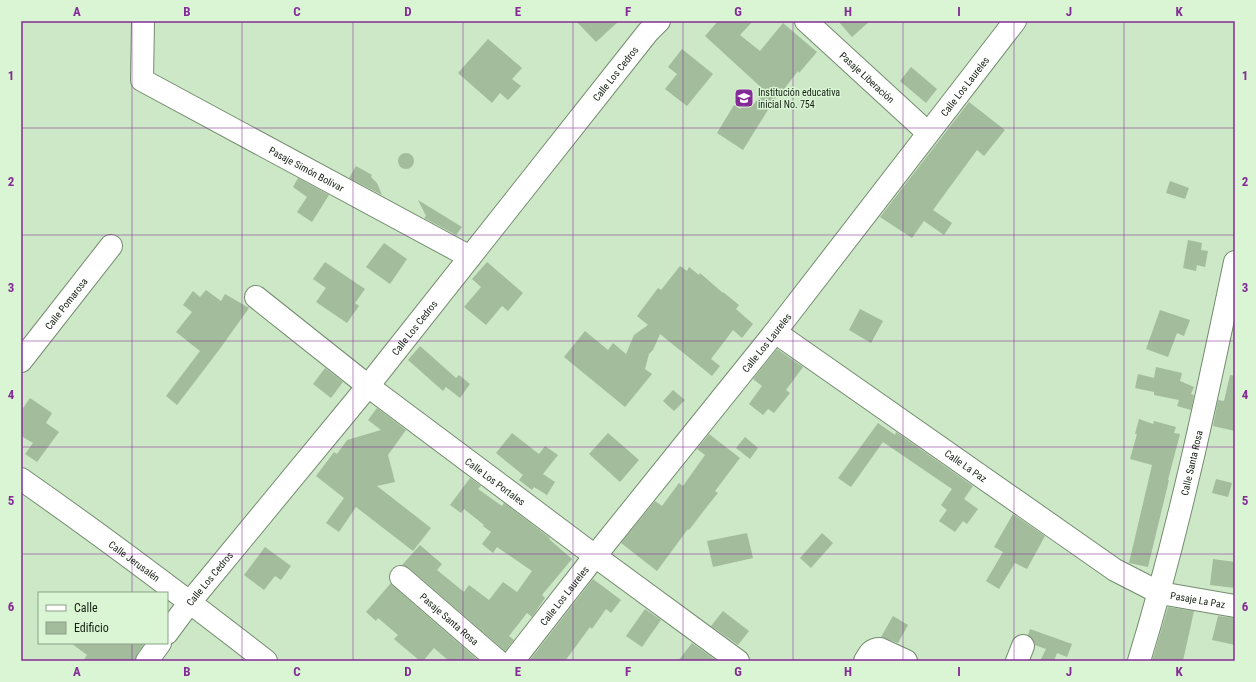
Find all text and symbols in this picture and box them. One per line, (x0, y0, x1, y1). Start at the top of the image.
text: A (73, 4, 81, 19)
text: B (183, 4, 191, 19)
text: C (293, 4, 301, 19)
text: D (404, 4, 412, 19)
text: E (515, 4, 522, 19)
text: F (625, 4, 631, 19)
text: G (734, 4, 742, 19)
text: H (844, 4, 852, 19)
text: I (957, 4, 961, 19)
text: J (1066, 4, 1072, 19)
text: K (1175, 4, 1183, 19)
street label: Calle Los Cedros (590, 44, 640, 103)
street label: Pasaje Liberación (838, 49, 897, 105)
street label: Calle Los Laureles (938, 54, 991, 118)
text: 1 (8, 68, 14, 83)
text: 1 (1242, 68, 1248, 83)
school or university icon: Institución educativa inicial No. 754 (733, 87, 755, 109)
place label: Institución educativa inicial No. 754 (758, 87, 840, 110)
street label: Pasaje Simón Bolívar (267, 144, 346, 193)
text: 2 (8, 174, 15, 189)
text: 2 (1242, 174, 1249, 189)
street label: Calle Pomarosa (42, 275, 90, 331)
text: 3 (8, 280, 14, 295)
text: 3 (1242, 280, 1248, 295)
street label: Calle Los Cedros (389, 298, 439, 357)
street label: Calle Los Laureles (740, 310, 793, 374)
text: 4 (8, 387, 15, 402)
text: 4 (1242, 387, 1249, 402)
street label: Calle Santa Rosa (1178, 429, 1204, 497)
street label: Calle La Paz (943, 447, 989, 484)
street label: Calle Los Portales (463, 455, 528, 507)
text: 5 (8, 493, 15, 508)
text: 5 (1242, 493, 1249, 508)
street label: Calle Jerusalén (107, 538, 162, 584)
street label: Calle Los Cedros (184, 549, 235, 608)
street label: Calle Los Laureles (537, 563, 591, 627)
street label: Pasaje La Paz (1170, 589, 1226, 610)
street label: Pasaje Santa Rosa (418, 591, 481, 647)
legend (38, 592, 168, 644)
text: 6 (8, 599, 15, 614)
text: 6 (1242, 599, 1249, 614)
text: Calle (74, 601, 98, 615)
text: Edificio (74, 621, 109, 635)
text: A (73, 664, 81, 679)
text: B (183, 664, 191, 679)
text: C (293, 664, 301, 679)
text: D (404, 664, 412, 679)
text: E (515, 664, 522, 679)
text: F (625, 664, 631, 679)
text: G (734, 664, 742, 679)
text: H (844, 664, 852, 679)
text: I (957, 664, 961, 679)
text: J (1066, 664, 1072, 679)
text: K (1175, 664, 1183, 679)

